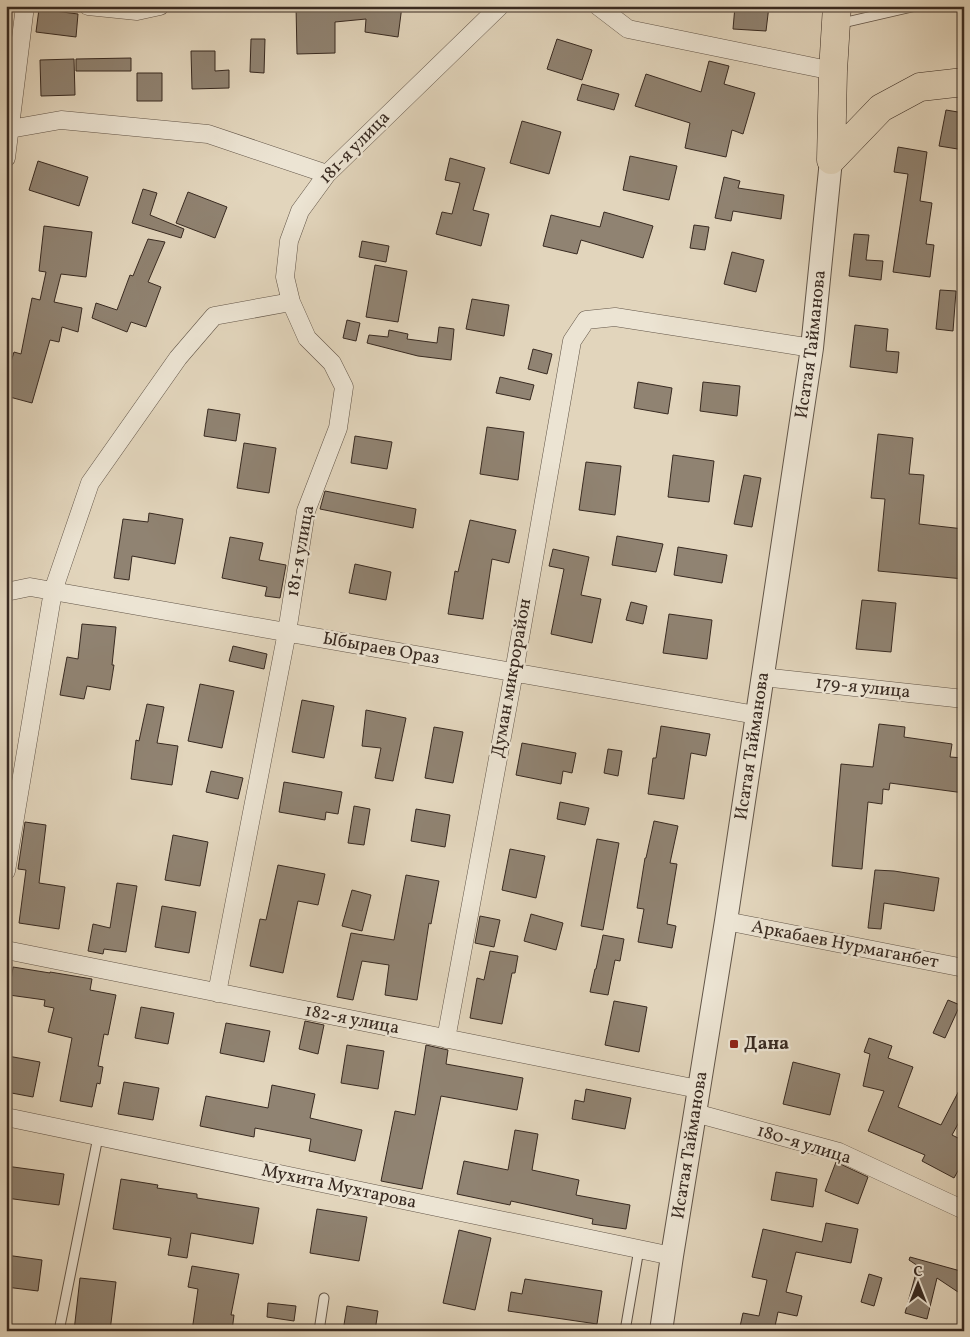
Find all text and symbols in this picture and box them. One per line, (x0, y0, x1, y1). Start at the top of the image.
street label: 181-я улица (314, 106, 396, 190)
street label: Исатая Тайманова (789, 269, 832, 420)
street label: 181-я улица (281, 503, 321, 599)
street label: Думан микрорайон (486, 596, 538, 760)
street label: Ыбыраев Ораз (321, 626, 442, 672)
street label: Исатая Тайманова (729, 670, 776, 822)
street label: 179-я улица (814, 671, 912, 705)
street label: Аркабаев Нурмаганбет (749, 915, 941, 975)
street label: 182-я улица (303, 999, 401, 1041)
place label: Дана (744, 1032, 789, 1057)
marker: Дана (728, 1038, 740, 1050)
street label: Исатая Тайманова (666, 1069, 714, 1221)
street label: 180-я улица (754, 1119, 854, 1171)
street label: Мухита Мухтарова (259, 1158, 419, 1216)
north arrow (892, 1260, 942, 1310)
text: С (913, 1263, 923, 1282)

